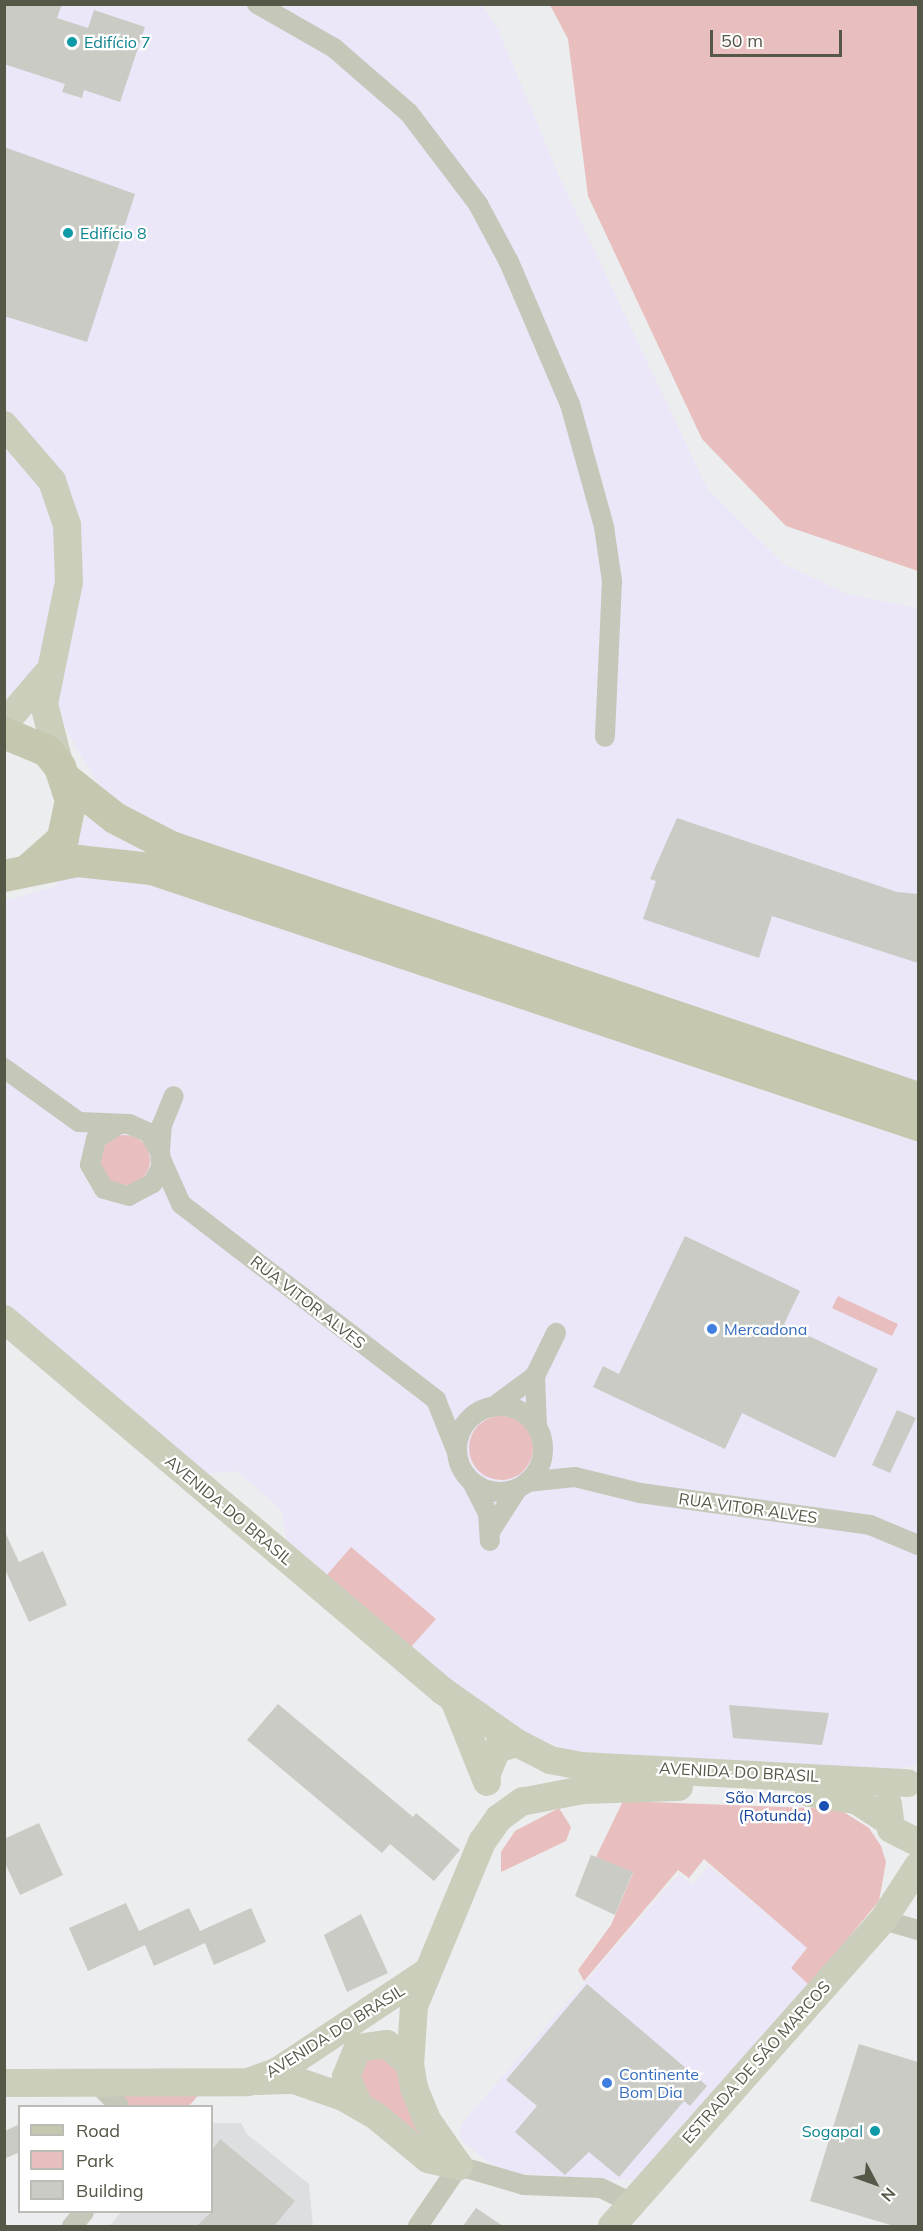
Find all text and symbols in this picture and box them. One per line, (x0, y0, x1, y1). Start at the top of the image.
scale bar (713, 18, 845, 56)
text: 50 m (721, 29, 763, 52)
place label: Edifício 7 (84, 32, 151, 52)
marker: Edifício 7 (65, 35, 79, 49)
place label: Edifício 8 (80, 223, 147, 243)
marker: Edifício 8 (61, 226, 75, 240)
street label: RUA VITOR ALVES (247, 1251, 369, 1353)
place label: Mercadona (724, 1319, 807, 1339)
marker: Mercadona (705, 1322, 719, 1336)
street label: AVENIDA DO BRASIL (162, 1451, 296, 1569)
street label: RUA VITOR ALVES (677, 1489, 819, 1527)
street label: AVENIDA DO BRASIL (659, 1758, 819, 1786)
place label: São Marcos (Rotunda) (725, 1787, 812, 1825)
marker: São Marcos (Rotunda) (817, 1799, 831, 1813)
street label: ESTRADA DE SÃO MARCOS (678, 1977, 834, 2147)
street label: AVENIDA DO BRASIL (262, 1980, 408, 2082)
place label: Continente Bom Dia (619, 2064, 699, 2102)
marker: Continente Bom Dia (600, 2076, 614, 2090)
legend (18, 2105, 213, 2213)
text: Road (76, 2119, 120, 2142)
place label: Sogapal (802, 2121, 863, 2141)
marker: Sogapal (868, 2124, 882, 2138)
text: Park (76, 2149, 114, 2172)
north arrow (845, 2153, 905, 2213)
text: Building (76, 2179, 144, 2202)
text: N (877, 2184, 900, 2206)

